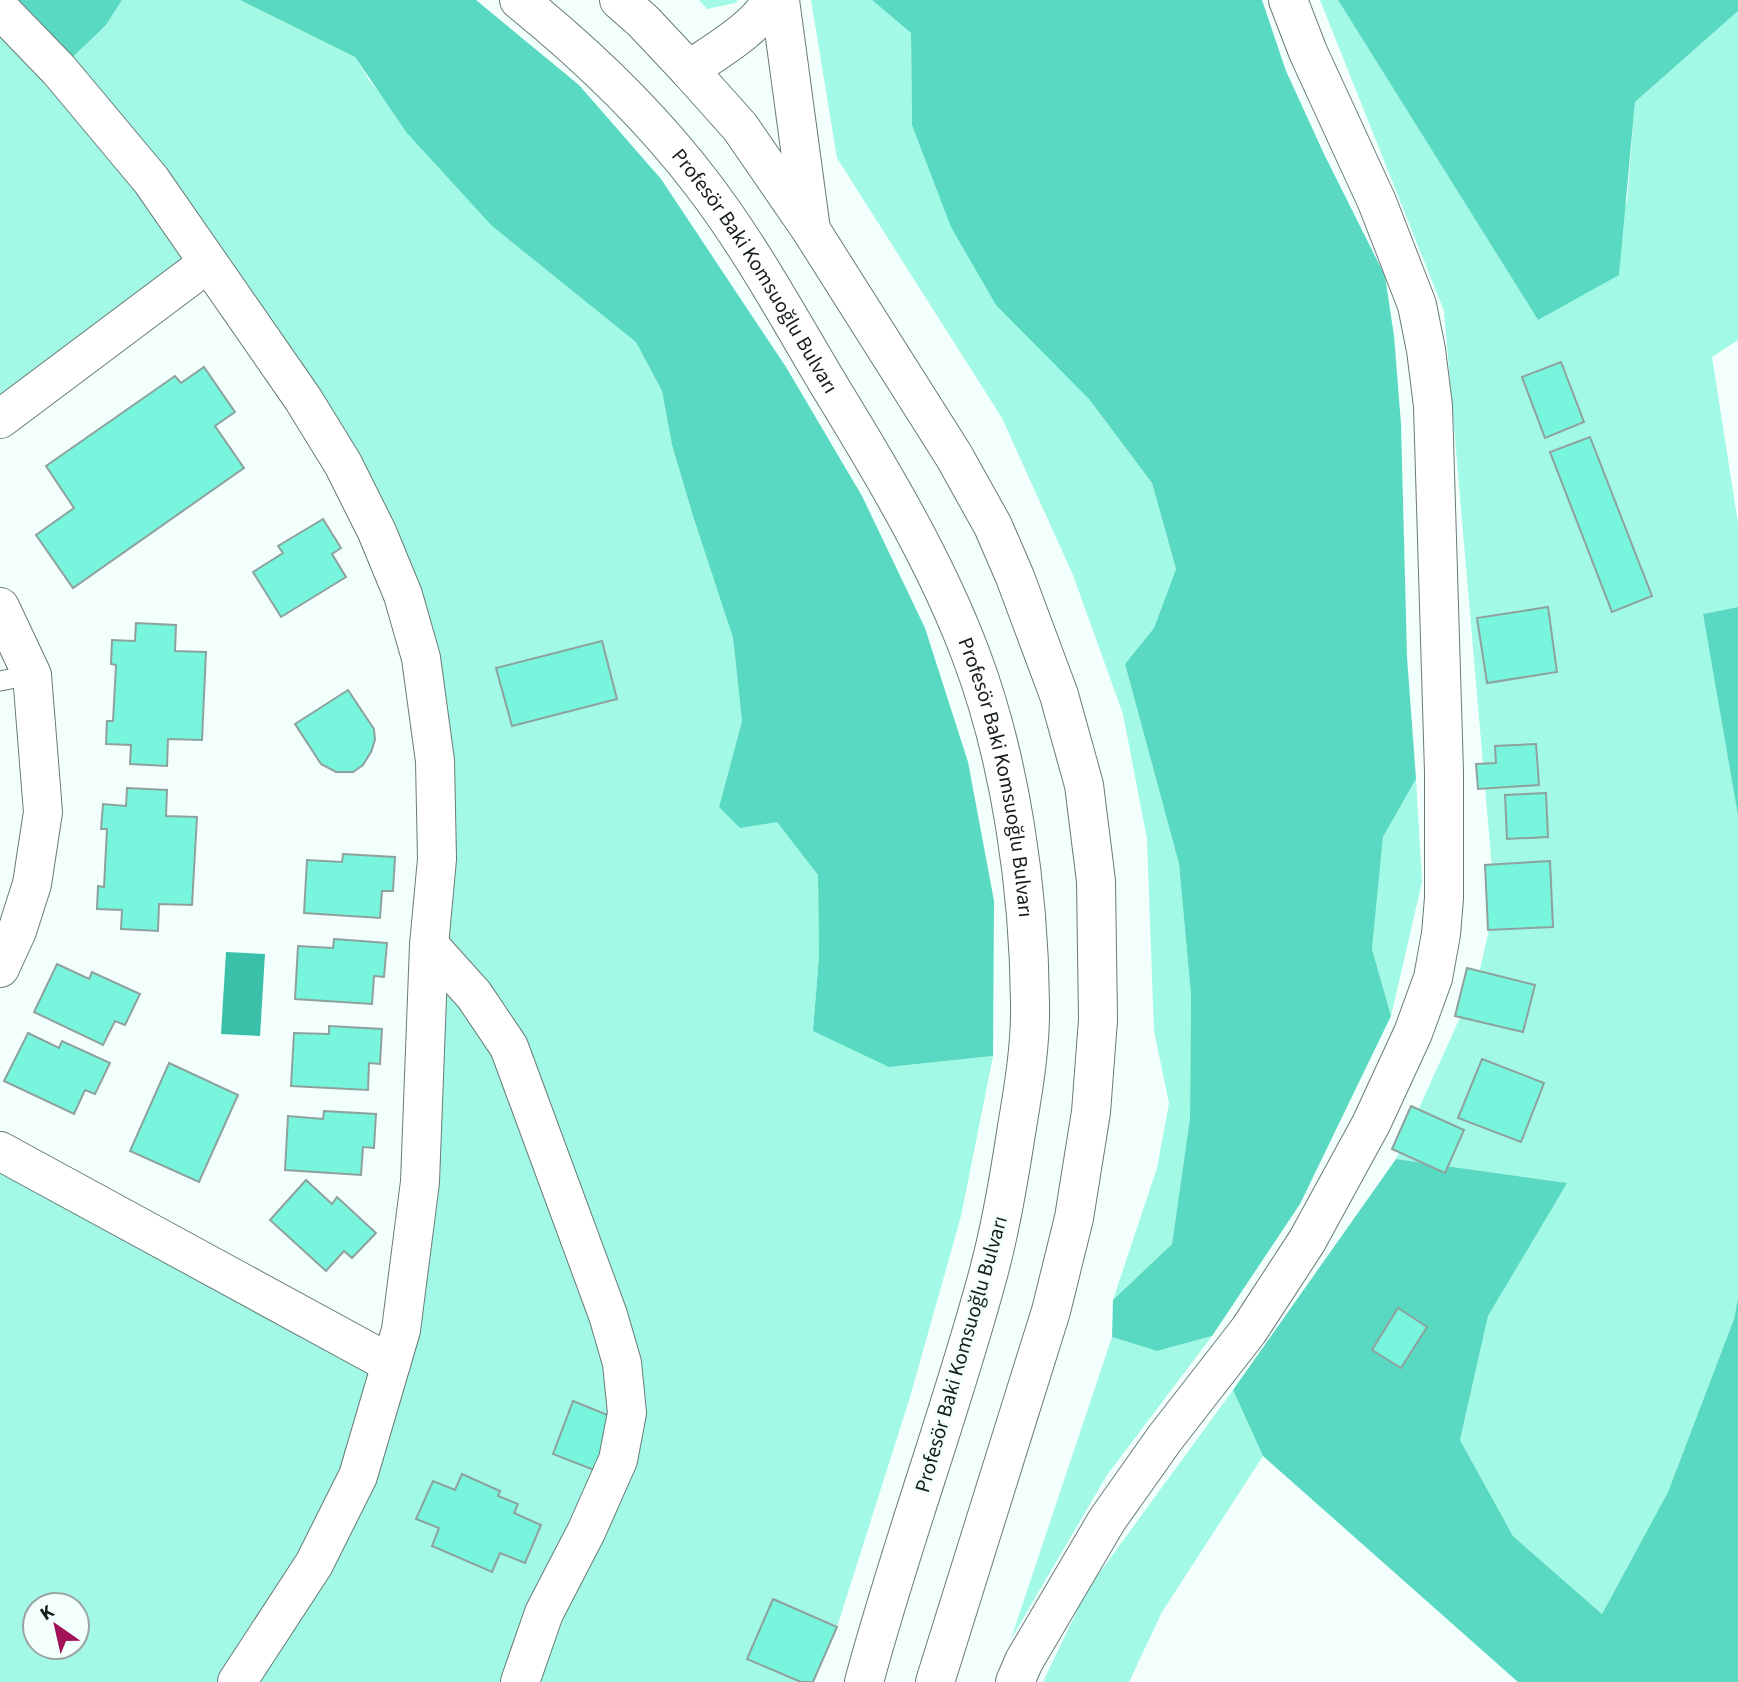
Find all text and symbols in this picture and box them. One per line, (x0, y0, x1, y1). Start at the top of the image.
street label: Profesör Baki Komsuoğlu Bulvarı (665, 142, 846, 399)
street label: Profesör Baki Komsuoğlu Bulvarı (951, 633, 1041, 919)
street label: Profesör Baki Komsuoğlu Bulvarı (907, 1212, 1015, 1496)
north arrow (21, 1591, 91, 1661)
text: K (35, 1599, 60, 1628)

